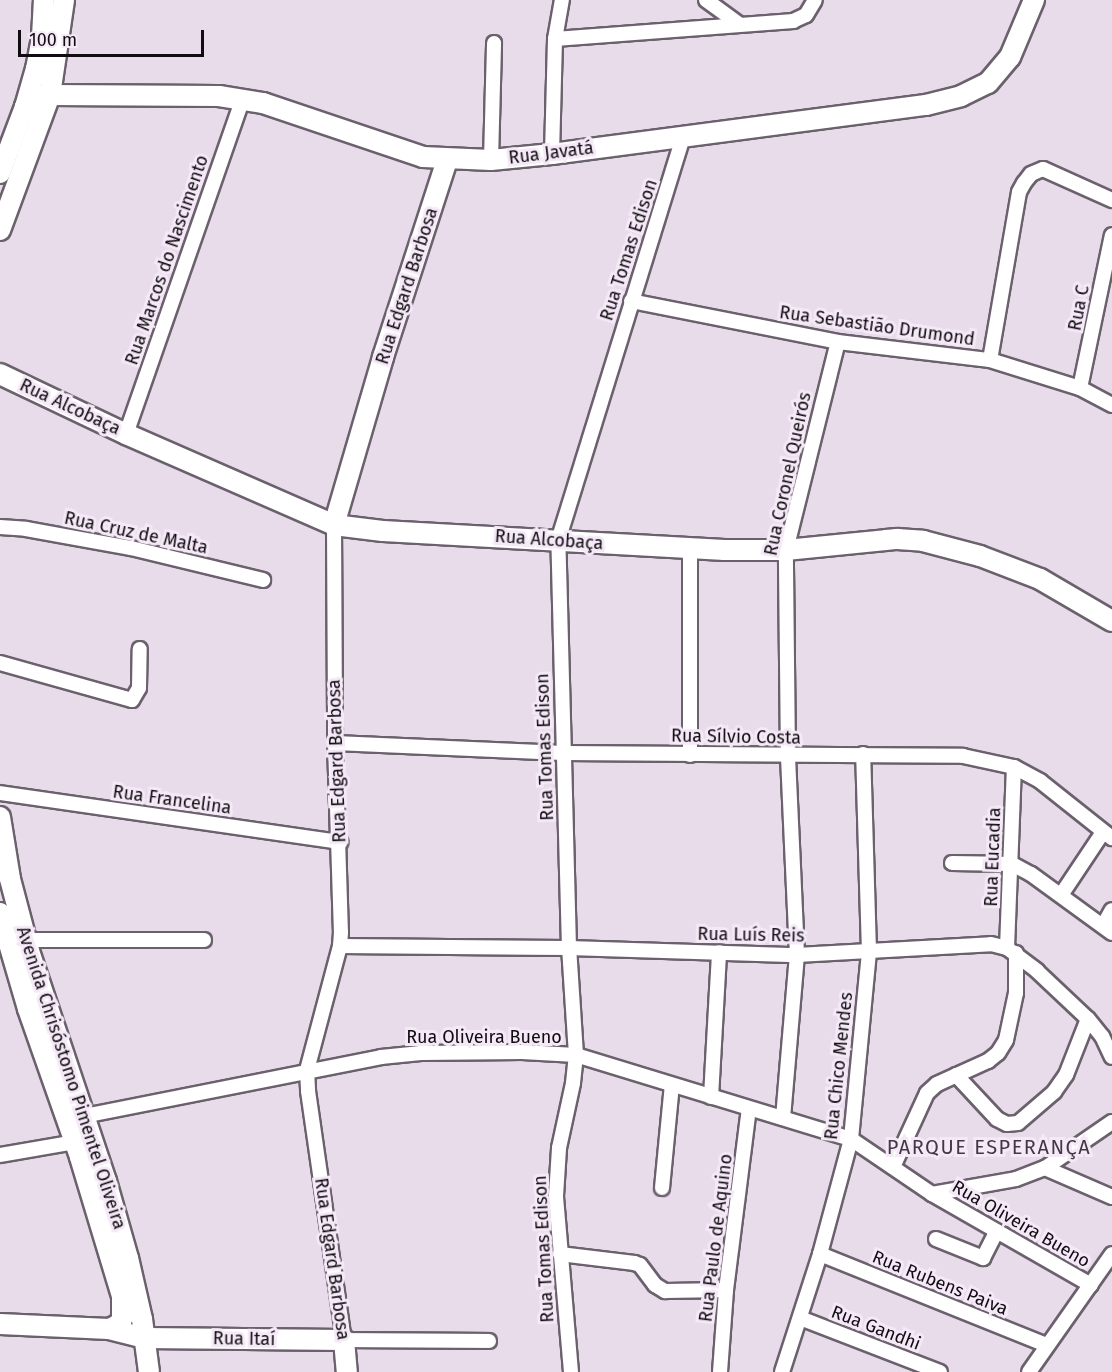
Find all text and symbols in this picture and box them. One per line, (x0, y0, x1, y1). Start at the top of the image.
scale bar (21, 18, 207, 56)
text: 100 m (29, 29, 77, 51)
street label: Rua Javatá (507, 137, 595, 169)
street label: Rua Marcos do Nascimento (121, 152, 213, 368)
street label: Rua Tomas Edison (596, 177, 662, 323)
street label: Rua Edgard Barbosa (371, 205, 443, 367)
street label: Rua C (1064, 283, 1094, 333)
street label: Rua Sebastião Drumond (778, 302, 976, 350)
street label: Rua Alcobaça (16, 374, 124, 440)
street label: Rua Coronel Queirós (760, 390, 816, 558)
street label: Rua Cruz de Malta (62, 507, 210, 559)
street label: Rua Alcobaça (494, 525, 604, 555)
street label: Rua Tomas Edison (532, 673, 558, 821)
street label: Rua Edgard Barbosa (323, 679, 351, 843)
street label: Rua Sílvio Costa (671, 725, 801, 749)
street label: Rua Francelina (111, 781, 233, 819)
street label: Rua Eucadia (980, 807, 1006, 907)
street label: Rua Luís Reis (697, 923, 805, 947)
street label: Avenida Chrisóstomo Pimentel Oliveira (12, 924, 130, 1232)
street label: Rua Chico Mendes (821, 991, 857, 1141)
street label: Rua Oliveira Bueno (406, 1026, 562, 1048)
district label: PARQUE ESPERANÇA (887, 1135, 1091, 1159)
street label: Rua Paulo de Aquino (695, 1153, 737, 1323)
street label: Rua Tomas Edison (529, 1175, 559, 1323)
street label: Rua Edgard Barbosa (310, 1176, 354, 1342)
street label: Rua Oliveira Bueno (948, 1176, 1094, 1272)
street label: Rua Rubens Paiva (869, 1246, 1011, 1320)
street label: Rua Gandhi (828, 1301, 924, 1355)
street label: Rua Itaí (213, 1328, 275, 1350)

